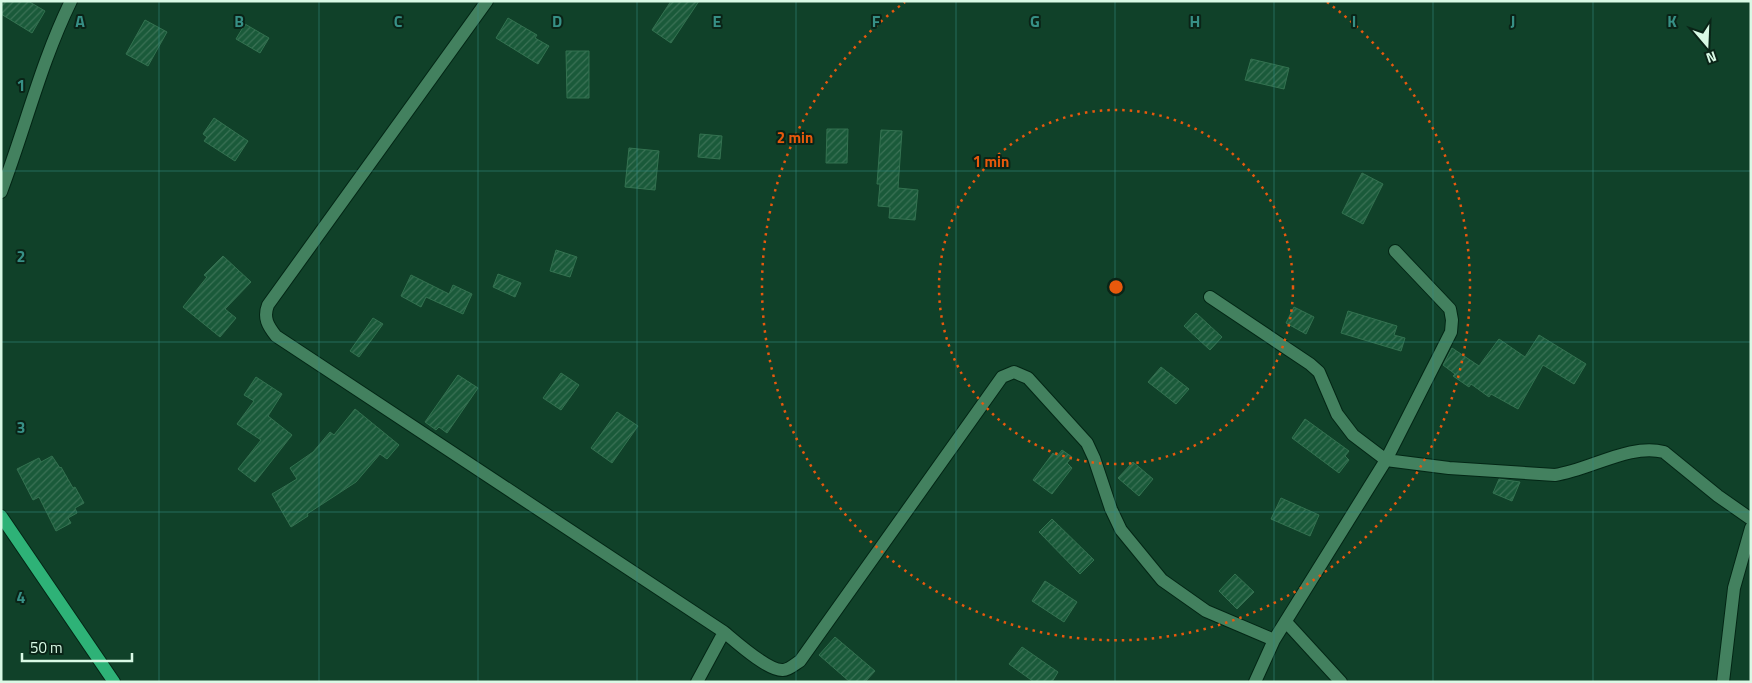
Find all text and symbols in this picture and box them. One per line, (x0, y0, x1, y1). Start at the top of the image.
text: A (75, 9, 85, 33)
text: B (234, 9, 244, 33)
text: C (394, 9, 403, 33)
text: D (552, 9, 562, 33)
text: E (713, 9, 722, 33)
text: F (872, 9, 881, 33)
text: G (1030, 9, 1040, 33)
text: H (1190, 9, 1200, 33)
text: I (1352, 9, 1356, 33)
text: J (1511, 9, 1515, 33)
text: K (1667, 9, 1677, 33)
north arrow (1682, 20, 1732, 70)
text: N (1703, 46, 1719, 69)
text: 1 (17, 73, 25, 97)
text: 2 min (777, 126, 813, 149)
text: 1 min (973, 150, 1009, 173)
text: 2 (17, 244, 25, 268)
centre of rings (1107, 278, 1125, 296)
text: 3 (17, 415, 25, 439)
text: 4 (17, 585, 26, 609)
scale bar (22, 630, 132, 662)
text: 50 m (30, 636, 63, 659)

